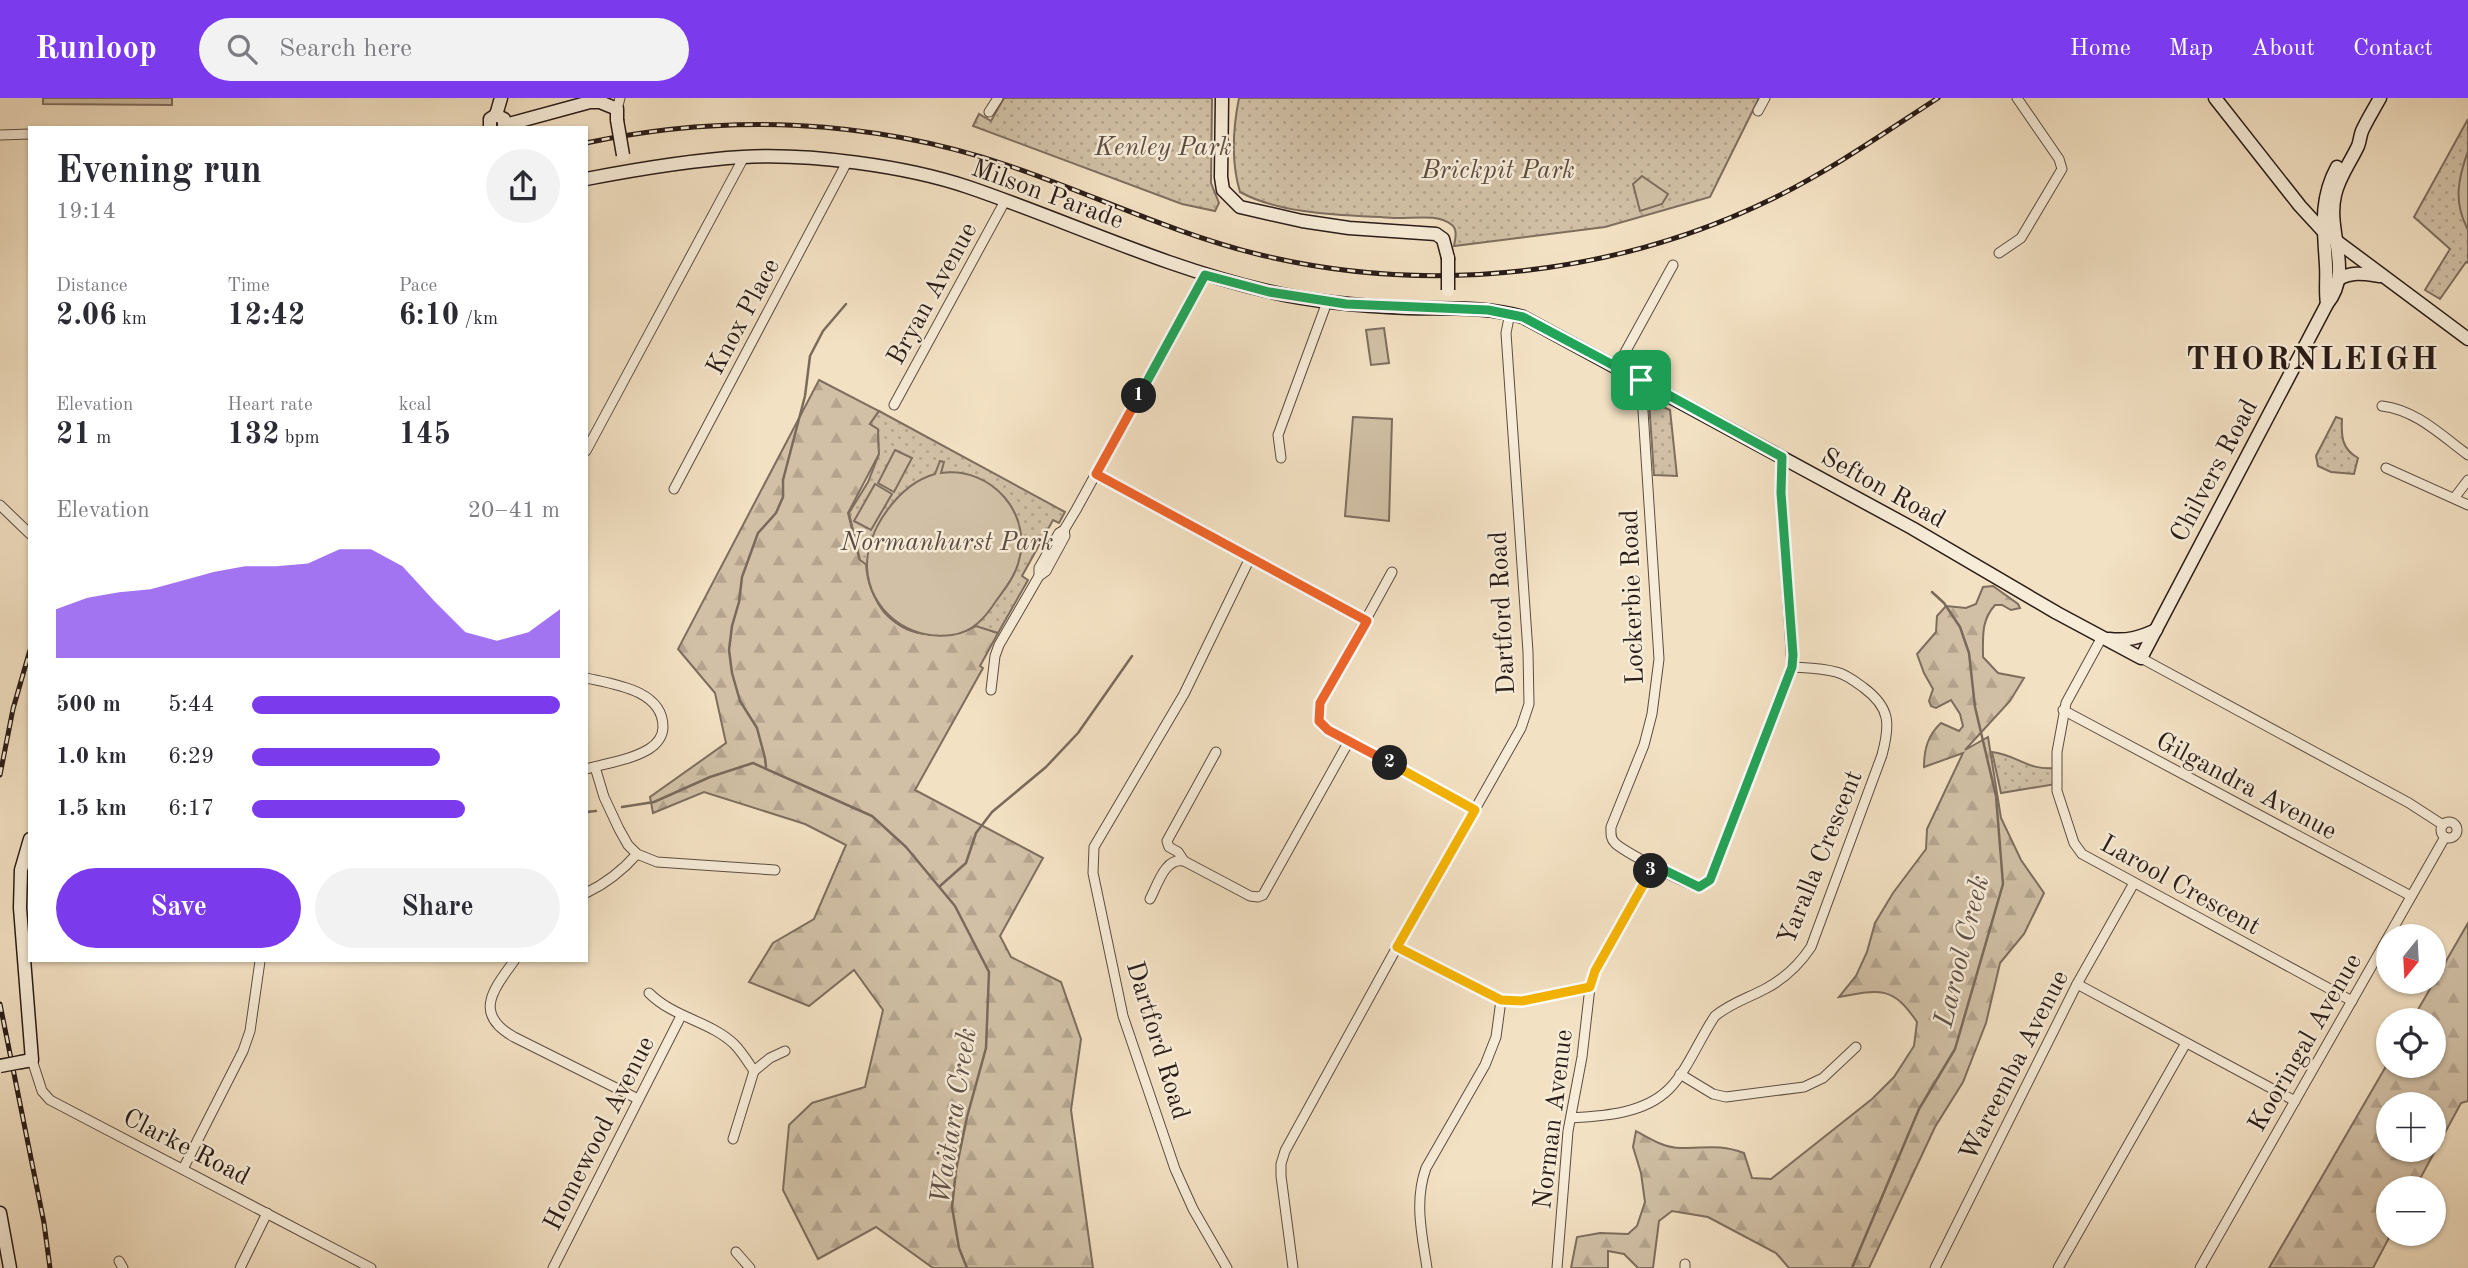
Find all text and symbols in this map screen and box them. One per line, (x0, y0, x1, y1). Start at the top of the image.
search box (199, 18, 689, 81)
icon: search (223, 30, 261, 68)
text: Runloop (35, 33, 157, 66)
text: Search here (279, 36, 412, 62)
text: Home (2070, 37, 2131, 61)
text: Map (2169, 37, 2213, 61)
text: About (2251, 37, 2315, 61)
text: Contact (2353, 37, 2433, 61)
park label: Kenley Park (1093, 135, 1232, 161)
button: share (486, 149, 560, 223)
text: Evening run (56, 153, 262, 191)
street label: Milson Parade (968, 155, 1127, 234)
park label: Brickpit Park (1420, 158, 1575, 184)
text: 19:14 (56, 200, 116, 223)
street label: Bryan Avenue (883, 218, 982, 369)
street label: Knox Place (702, 254, 785, 379)
text: Distance (56, 277, 128, 296)
text: Time (227, 277, 270, 296)
text: Pace (399, 277, 437, 296)
text: 2.06 (56, 301, 117, 331)
text: 12:42 (227, 301, 305, 331)
text: 6:10 (399, 301, 459, 331)
text: km (117, 310, 147, 329)
text: /km (459, 310, 498, 329)
district label: THORNLEIGH (2186, 344, 2440, 377)
pin (1611, 350, 1671, 410)
icon: arrive (1622, 361, 1660, 399)
pin: 1 (1122, 378, 1156, 414)
text: 1 (1133, 386, 1144, 405)
street label: Chilvers Road (2166, 395, 2263, 546)
text: Elevation (56, 396, 133, 415)
text: Heart rate (227, 396, 313, 415)
text: kcal (399, 396, 431, 415)
text: 21 (56, 420, 91, 450)
text: 132 (227, 420, 280, 450)
text: 145 (399, 420, 451, 450)
text: m (91, 429, 111, 448)
text: bpm (280, 429, 320, 448)
street label: Sefton Road (1816, 444, 1950, 534)
text: Elevation (56, 499, 150, 522)
text: 20–41 m (468, 499, 560, 522)
street label: Lockerbie Road (1617, 509, 1649, 685)
park label: Normanhurst Park (839, 530, 1054, 556)
street label: Dartford Road (1486, 530, 1520, 695)
text: 500 m (56, 693, 121, 716)
text: 5:44 (168, 693, 214, 716)
street label: Gilgandra Avenue (2151, 728, 2341, 845)
text: 1.0 km (56, 745, 127, 768)
text: 6:29 (168, 745, 214, 768)
pin: 2 (1372, 746, 1408, 780)
text: 2 (1384, 753, 1395, 772)
street label: Yaralla Crescent (1774, 767, 1868, 949)
text: 1.5 km (56, 797, 127, 820)
text: 6:17 (168, 797, 214, 820)
street label: Larool Crescent (2096, 831, 2265, 940)
pin: 3 (1634, 854, 1668, 888)
text: 3 (1645, 861, 1656, 880)
button: Save (56, 868, 301, 948)
button: Share (315, 868, 560, 948)
water label: Larool Creek (1930, 873, 1995, 1031)
north arrow (2376, 924, 2446, 994)
map controls (2376, 924, 2446, 1246)
street label: Kooringal Avenue (2244, 949, 2367, 1137)
street label: Dartford Road (1121, 958, 1193, 1123)
street label: Wareemba Avenue (1956, 967, 2074, 1165)
button: locate (2376, 1008, 2446, 1078)
water label: Waitara Creek (927, 1026, 983, 1207)
street label: Norman Avenue (1530, 1028, 1578, 1211)
street label: Homewood Avenue (540, 1033, 660, 1235)
button: + (2376, 1092, 2446, 1162)
street label: Clarke Road (118, 1105, 254, 1191)
button: − (2376, 1176, 2446, 1246)

